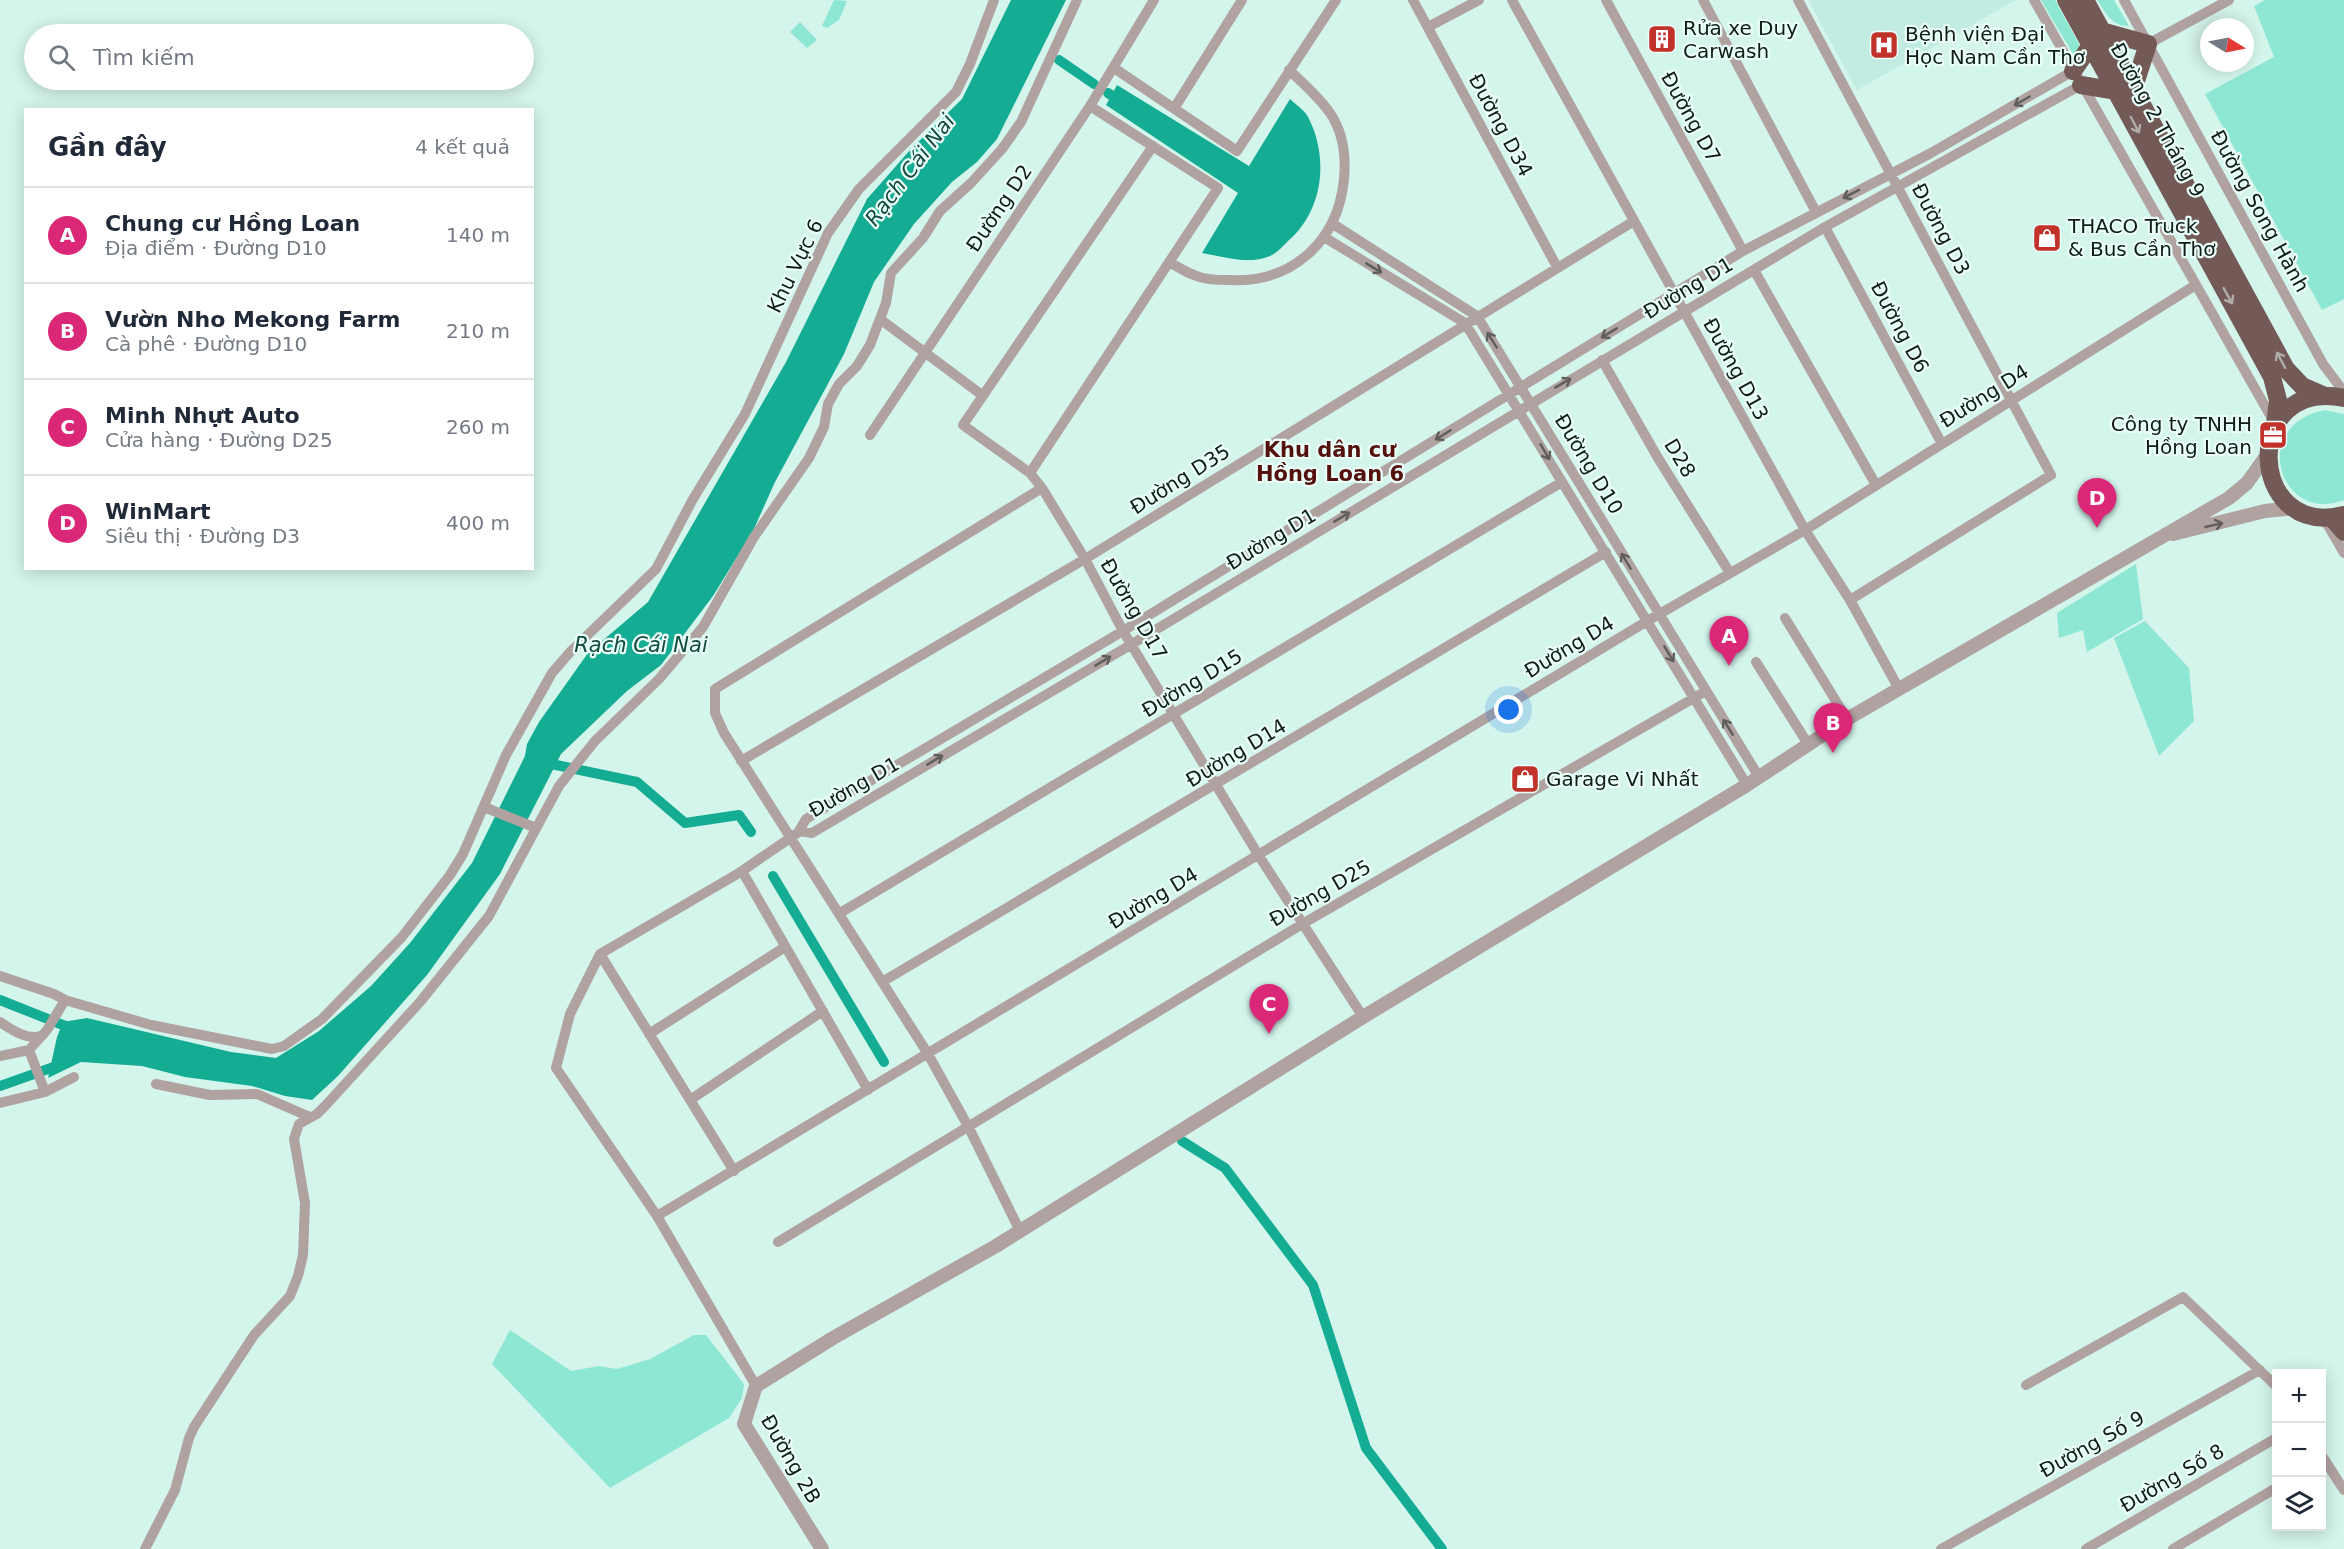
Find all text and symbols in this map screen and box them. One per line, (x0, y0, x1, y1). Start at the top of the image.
place label: Rửa xe Duy Carwash (1683, 16, 1798, 63)
north arrow (2200, 18, 2254, 72)
place label: Bệnh viện Đại Học Nam Cần Thơ (1905, 22, 2086, 69)
building icon: Rửa xe Duy Carwash (1646, 23, 1678, 55)
search box (24, 24, 534, 90)
hospital icon: Bệnh viện Đại Học Nam Cần Thơ (1868, 29, 1900, 61)
street label: Đường 2 Tháng 9 (2106, 39, 2210, 201)
icon: search (45, 41, 78, 74)
text: Tìm kiếm (93, 45, 195, 70)
street label: Đường D7 (1656, 67, 1726, 167)
street label: Đường D34 (1464, 69, 1538, 181)
one-way arrow (2014, 95, 2031, 107)
water label: Rạch Cái Nai (860, 109, 960, 231)
one-way arrow (2129, 116, 2141, 133)
street label: Đường Song Hành (2206, 126, 2314, 296)
text: Gần đây (48, 132, 167, 162)
text: 4 kết quả (415, 135, 510, 159)
street label: Đường D2 (961, 160, 1037, 256)
street label: Đường D3 (1907, 179, 1975, 279)
one-way arrow (1842, 188, 1860, 200)
text: Chung cư Hồng Loan (105, 211, 360, 236)
place label: THACO Truck & Bus Cần Thơ (2067, 214, 2216, 261)
street label: Khu Vực 6 (762, 215, 828, 317)
shop icon: THACO Truck & Bus Cần Thơ (2031, 222, 2063, 254)
text: A (60, 223, 75, 247)
text: 140 m (446, 223, 510, 247)
text: Địa điểm · Đường D10 (105, 236, 327, 260)
street label: Đường D1 (1639, 252, 1737, 324)
one-way arrow (1365, 262, 1382, 274)
street label: Đường D6 (1866, 277, 1934, 377)
one-way arrow (2223, 287, 2234, 305)
text: Vườn Nho Mekong Farm (105, 307, 400, 332)
street label: Đường D13 (1698, 314, 1774, 424)
text: B (60, 319, 75, 343)
text: 210 m (446, 319, 510, 343)
one-way arrow (1601, 328, 1618, 340)
text: Cà phê · Đường D10 (105, 332, 307, 356)
one-way arrow (1486, 332, 1498, 349)
one-way arrow (2275, 352, 2287, 369)
street label: Đường D4 (1935, 359, 2033, 433)
one-way arrow (1554, 377, 1571, 389)
text: Minh Nhựt Auto (105, 403, 300, 428)
street label: Đường D10 (1550, 409, 1628, 519)
place label: Công ty TNHH Hồng Loan (2111, 412, 2252, 459)
text: C (60, 415, 75, 439)
text: 260 m (446, 415, 510, 439)
office icon: Công ty TNHH Hồng Loan (2257, 419, 2289, 451)
text: Cửa hàng · Đường D25 (105, 428, 333, 452)
one-way arrow (1435, 429, 1452, 441)
street label: D28 (1659, 434, 1701, 482)
district label: Khu dân cư Hồng Loan 6 (1256, 438, 1404, 486)
street label: Đường D35 (1126, 439, 1234, 519)
one-way arrow (1539, 443, 1551, 460)
pin: D (2078, 478, 2116, 528)
text: WinMart (105, 499, 211, 524)
street label: Đường D1 (1222, 503, 1320, 575)
text: D (59, 511, 76, 535)
text: 400 m (446, 511, 510, 535)
one-way arrow (1333, 511, 1350, 523)
one-way arrow (2204, 518, 2223, 530)
text: Siêu thị · Đường D3 (105, 524, 300, 548)
one-way arrow (1620, 553, 1632, 570)
street label: Đường D17 (1095, 554, 1173, 664)
street label: Đường D4 (1520, 611, 1618, 683)
pin: A (1710, 616, 1748, 666)
water label: Rạch Cái Nai (574, 633, 708, 657)
street label: Đường D15 (1137, 644, 1247, 722)
one-way arrow (1663, 645, 1675, 662)
one-way arrow (1094, 655, 1111, 667)
your location (1494, 695, 1523, 724)
pin: B (1814, 704, 1852, 753)
street label: Đường D14 (1181, 714, 1291, 792)
one-way arrow (1721, 719, 1733, 736)
street label: Đường D1 (805, 752, 903, 822)
one-way arrow (926, 754, 943, 766)
shop icon: Garage Vi Nhất (1509, 763, 1541, 795)
place label: Garage Vi Nhất (1546, 767, 1699, 791)
street label: Đường D25 (1265, 854, 1375, 932)
street label: Đường D4 (1104, 862, 1202, 934)
pin: C (1250, 984, 1288, 1034)
map controls (2272, 1369, 2326, 1531)
button: + (2272, 1369, 2326, 1423)
street label: Đường Số 9 (2035, 1405, 2149, 1483)
street label: Đường 2B (756, 1410, 826, 1508)
button: − (2272, 1423, 2326, 1477)
street label: Đường Số 8 (2116, 1439, 2228, 1517)
button: layers (2272, 1477, 2326, 1531)

